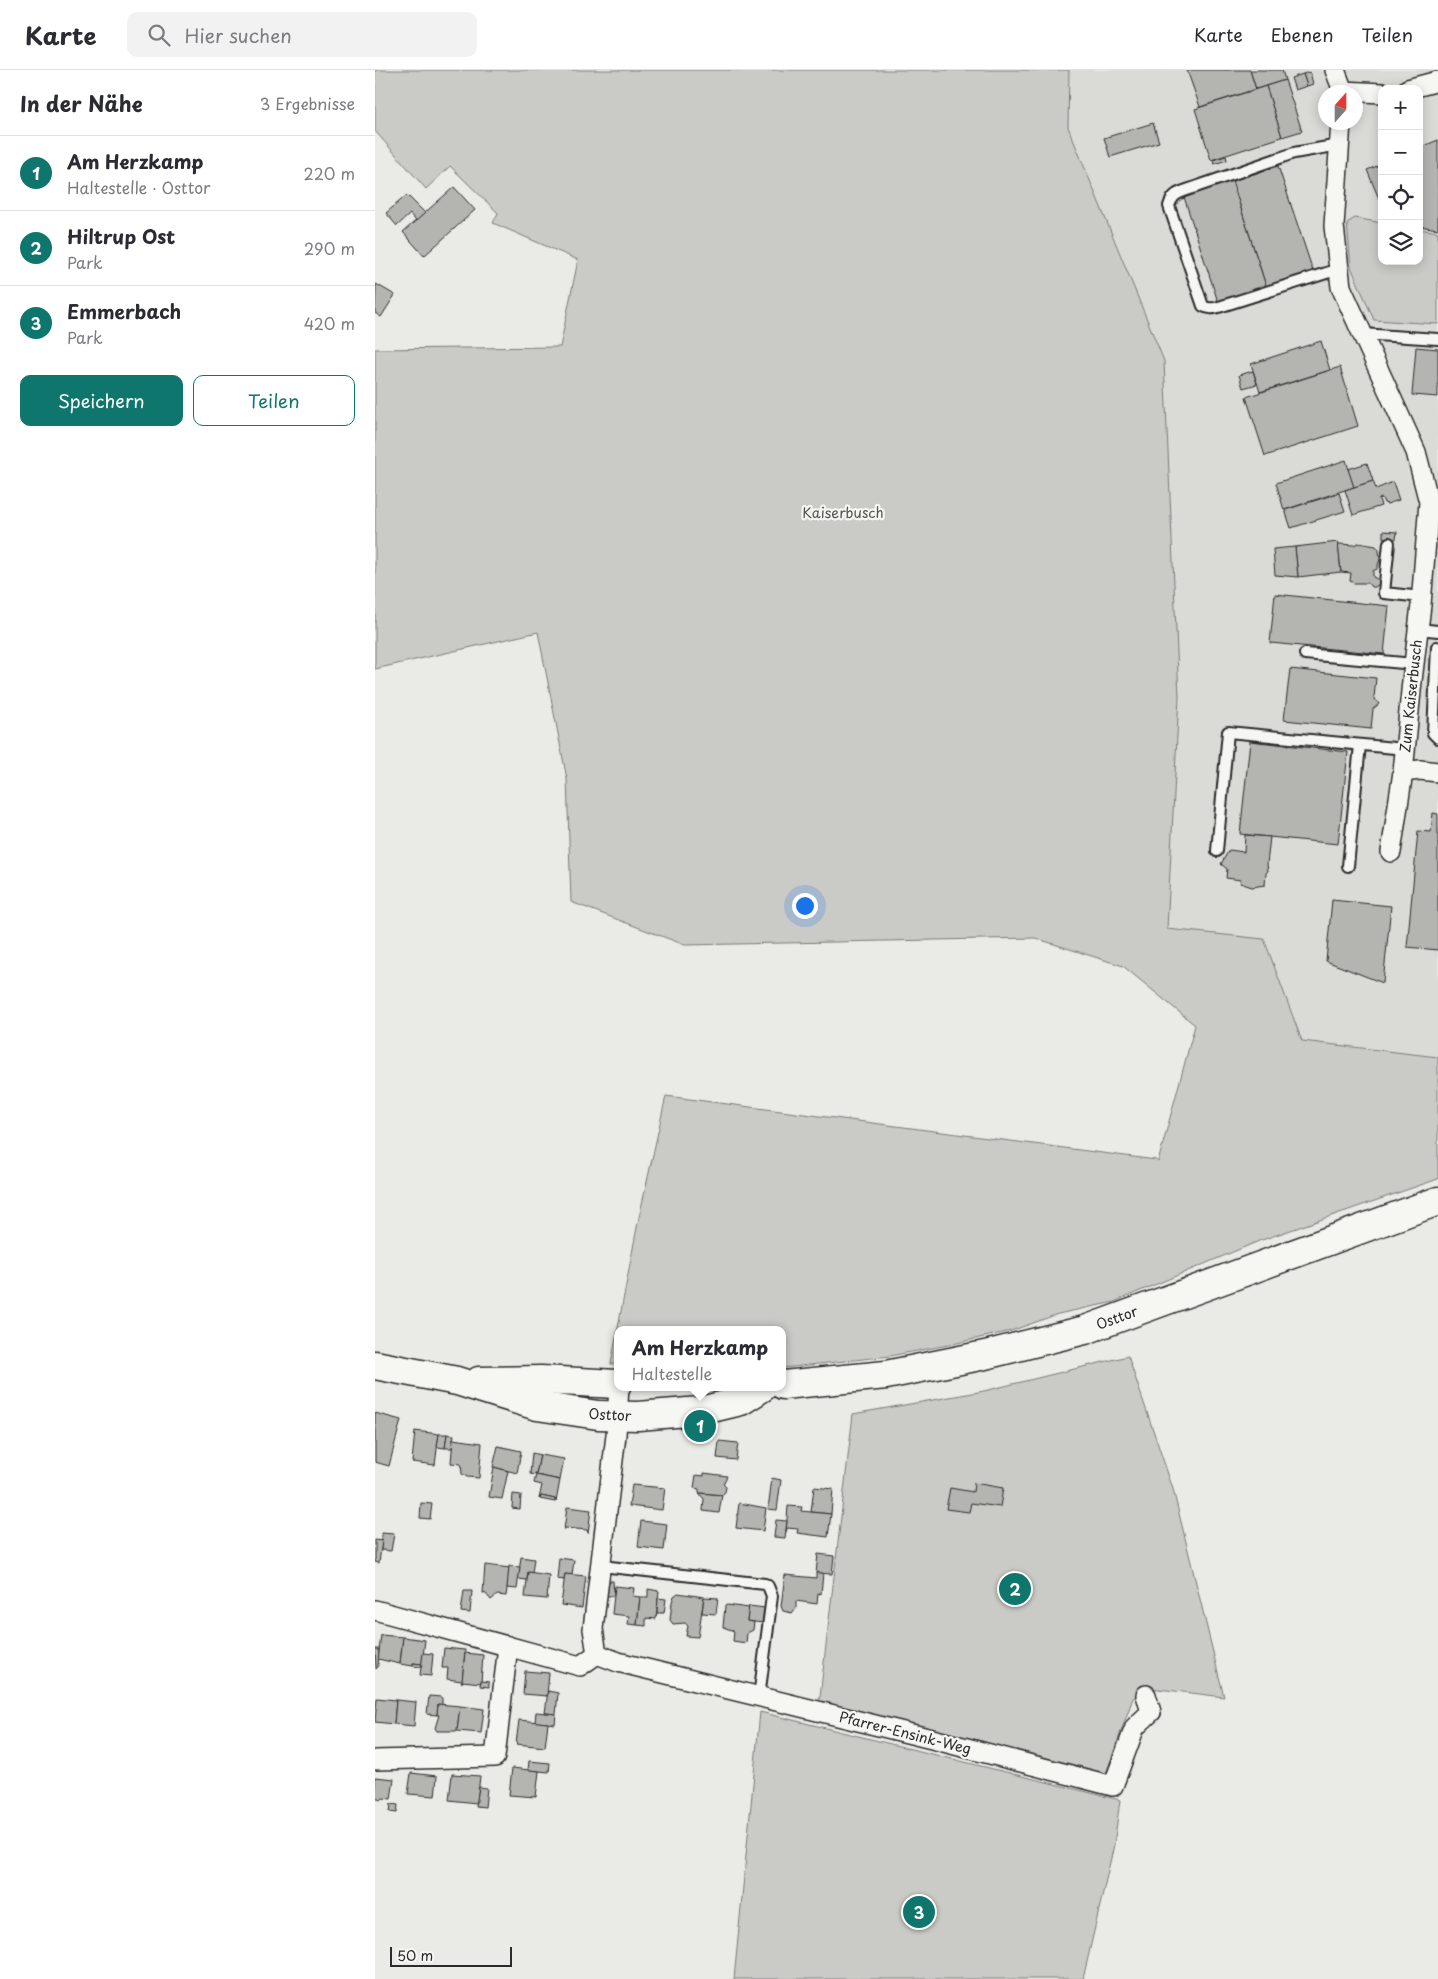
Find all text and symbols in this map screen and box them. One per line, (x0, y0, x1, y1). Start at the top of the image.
search box (127, 12, 477, 57)
text: Karte (25, 17, 97, 53)
icon: search (145, 21, 173, 49)
text: Hier suchen (185, 21, 292, 49)
text: Karte (1194, 21, 1243, 48)
text: Ebenen (1271, 21, 1334, 48)
text: Teilen (1362, 21, 1413, 48)
north arrow (1318, 85, 1363, 130)
map controls (1378, 85, 1423, 265)
button: + (1378, 85, 1423, 130)
text: In der Nähe (20, 87, 142, 119)
text: 3 Ergebnisse (260, 91, 355, 115)
button: − (1378, 130, 1423, 175)
text: Am Herzkamp (67, 147, 203, 175)
text: 1 (32, 161, 40, 185)
text: 220 m (304, 161, 355, 185)
text: Haltestelle · Osttor (67, 175, 211, 199)
button: locate (1378, 175, 1423, 220)
button: layers (1378, 220, 1423, 265)
text: Hiltrup Ost (67, 222, 175, 250)
text: 2 (30, 236, 42, 260)
text: 290 m (304, 236, 355, 260)
text: Park (67, 250, 103, 274)
text: Emmerbach (67, 297, 181, 325)
text: 3 (31, 311, 41, 335)
text: 420 m (304, 311, 355, 335)
text: Park (67, 325, 103, 349)
button: Speichern (20, 375, 183, 426)
button: Teilen (193, 375, 355, 426)
park label: Kaiserbusch (802, 502, 884, 523)
street label: Zum Kaiserbusch (1394, 638, 1427, 754)
your location (792, 893, 818, 919)
street label: Osttor (1093, 1300, 1141, 1335)
popup (614, 1326, 786, 1391)
text: Am Herzkamp (632, 1333, 768, 1361)
text: Haltestelle (632, 1361, 712, 1385)
street label: Osttor (588, 1403, 632, 1426)
pin: 1 (684, 1407, 716, 1445)
pin: 2 (999, 1570, 1031, 1608)
street label: Pfarrer-Ensink-Weg (837, 1706, 973, 1759)
pin: 3 (903, 1893, 935, 1931)
scale bar (390, 1944, 513, 1967)
text: 50 m (397, 1945, 433, 1966)

